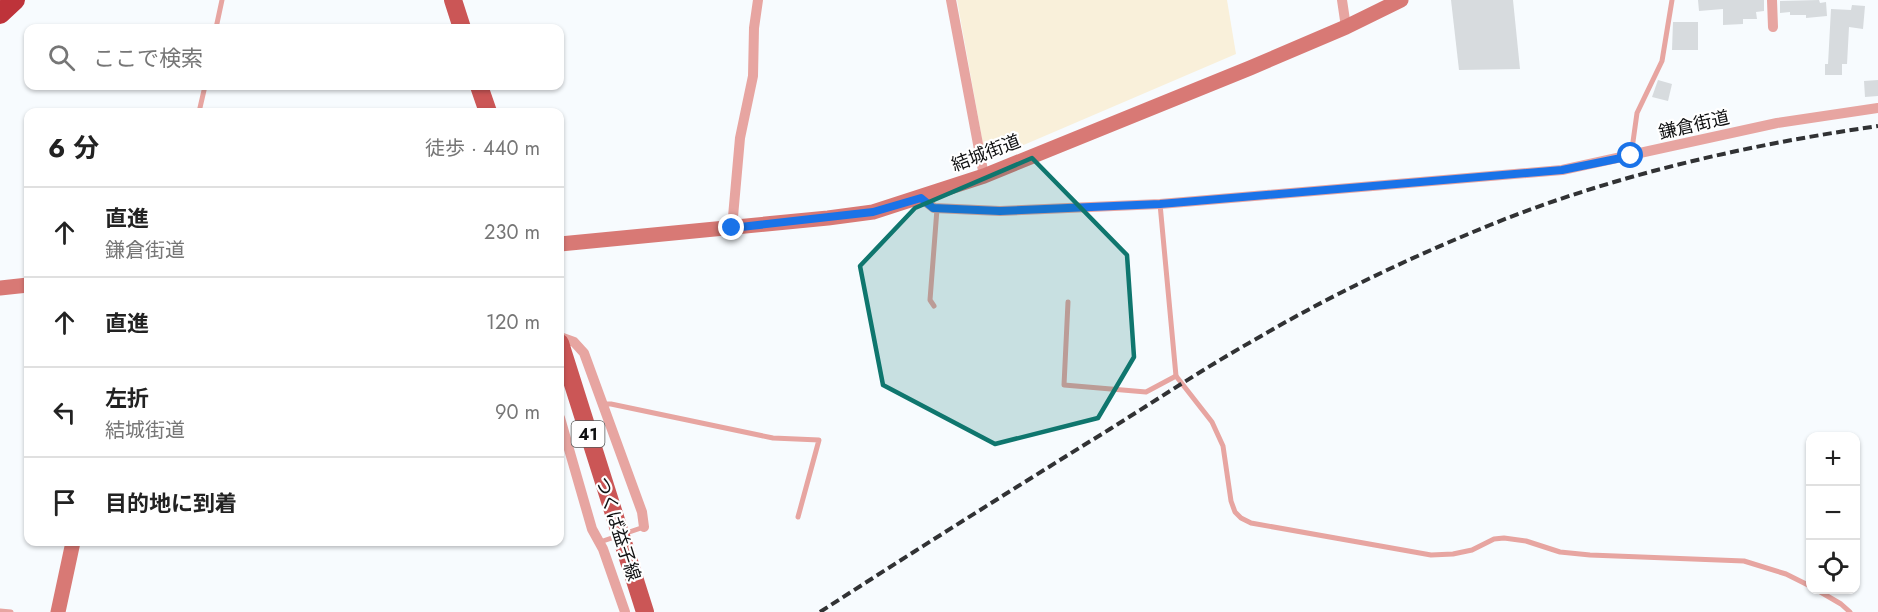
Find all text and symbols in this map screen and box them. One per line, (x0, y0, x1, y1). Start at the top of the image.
search box (24, 24, 564, 90)
icon: search (45, 41, 78, 74)
text: ここで検索 (93, 42, 203, 74)
street label: 鎌倉街道 (1656, 104, 1732, 146)
street label: 結城街道 (948, 128, 1024, 178)
text: 6 分 (48, 129, 99, 167)
text: 徒歩 · 440 m (425, 134, 540, 163)
route start (1617, 142, 1643, 168)
text: 直進 (105, 202, 149, 234)
route end (718, 214, 744, 240)
icon: ahead (48, 216, 81, 249)
text: 230 m (484, 218, 540, 247)
text: 鎌倉街道 (105, 236, 185, 265)
icon: ahead (48, 306, 81, 339)
text: 直進 (105, 307, 149, 339)
text: 120 m (486, 308, 540, 337)
text: 左折 (105, 382, 149, 414)
icon: left (48, 396, 81, 429)
text: 90 m (495, 398, 540, 427)
text: 結城街道 (105, 416, 185, 445)
road number: 41 (572, 421, 604, 447)
map controls (1806, 432, 1860, 594)
button: + (1806, 432, 1860, 486)
street label: つくば益子線 (589, 474, 647, 584)
icon: arrive (48, 486, 81, 519)
button: − (1806, 486, 1860, 540)
text: 目的地に到着 (105, 487, 237, 519)
button: locate (1806, 540, 1860, 594)

